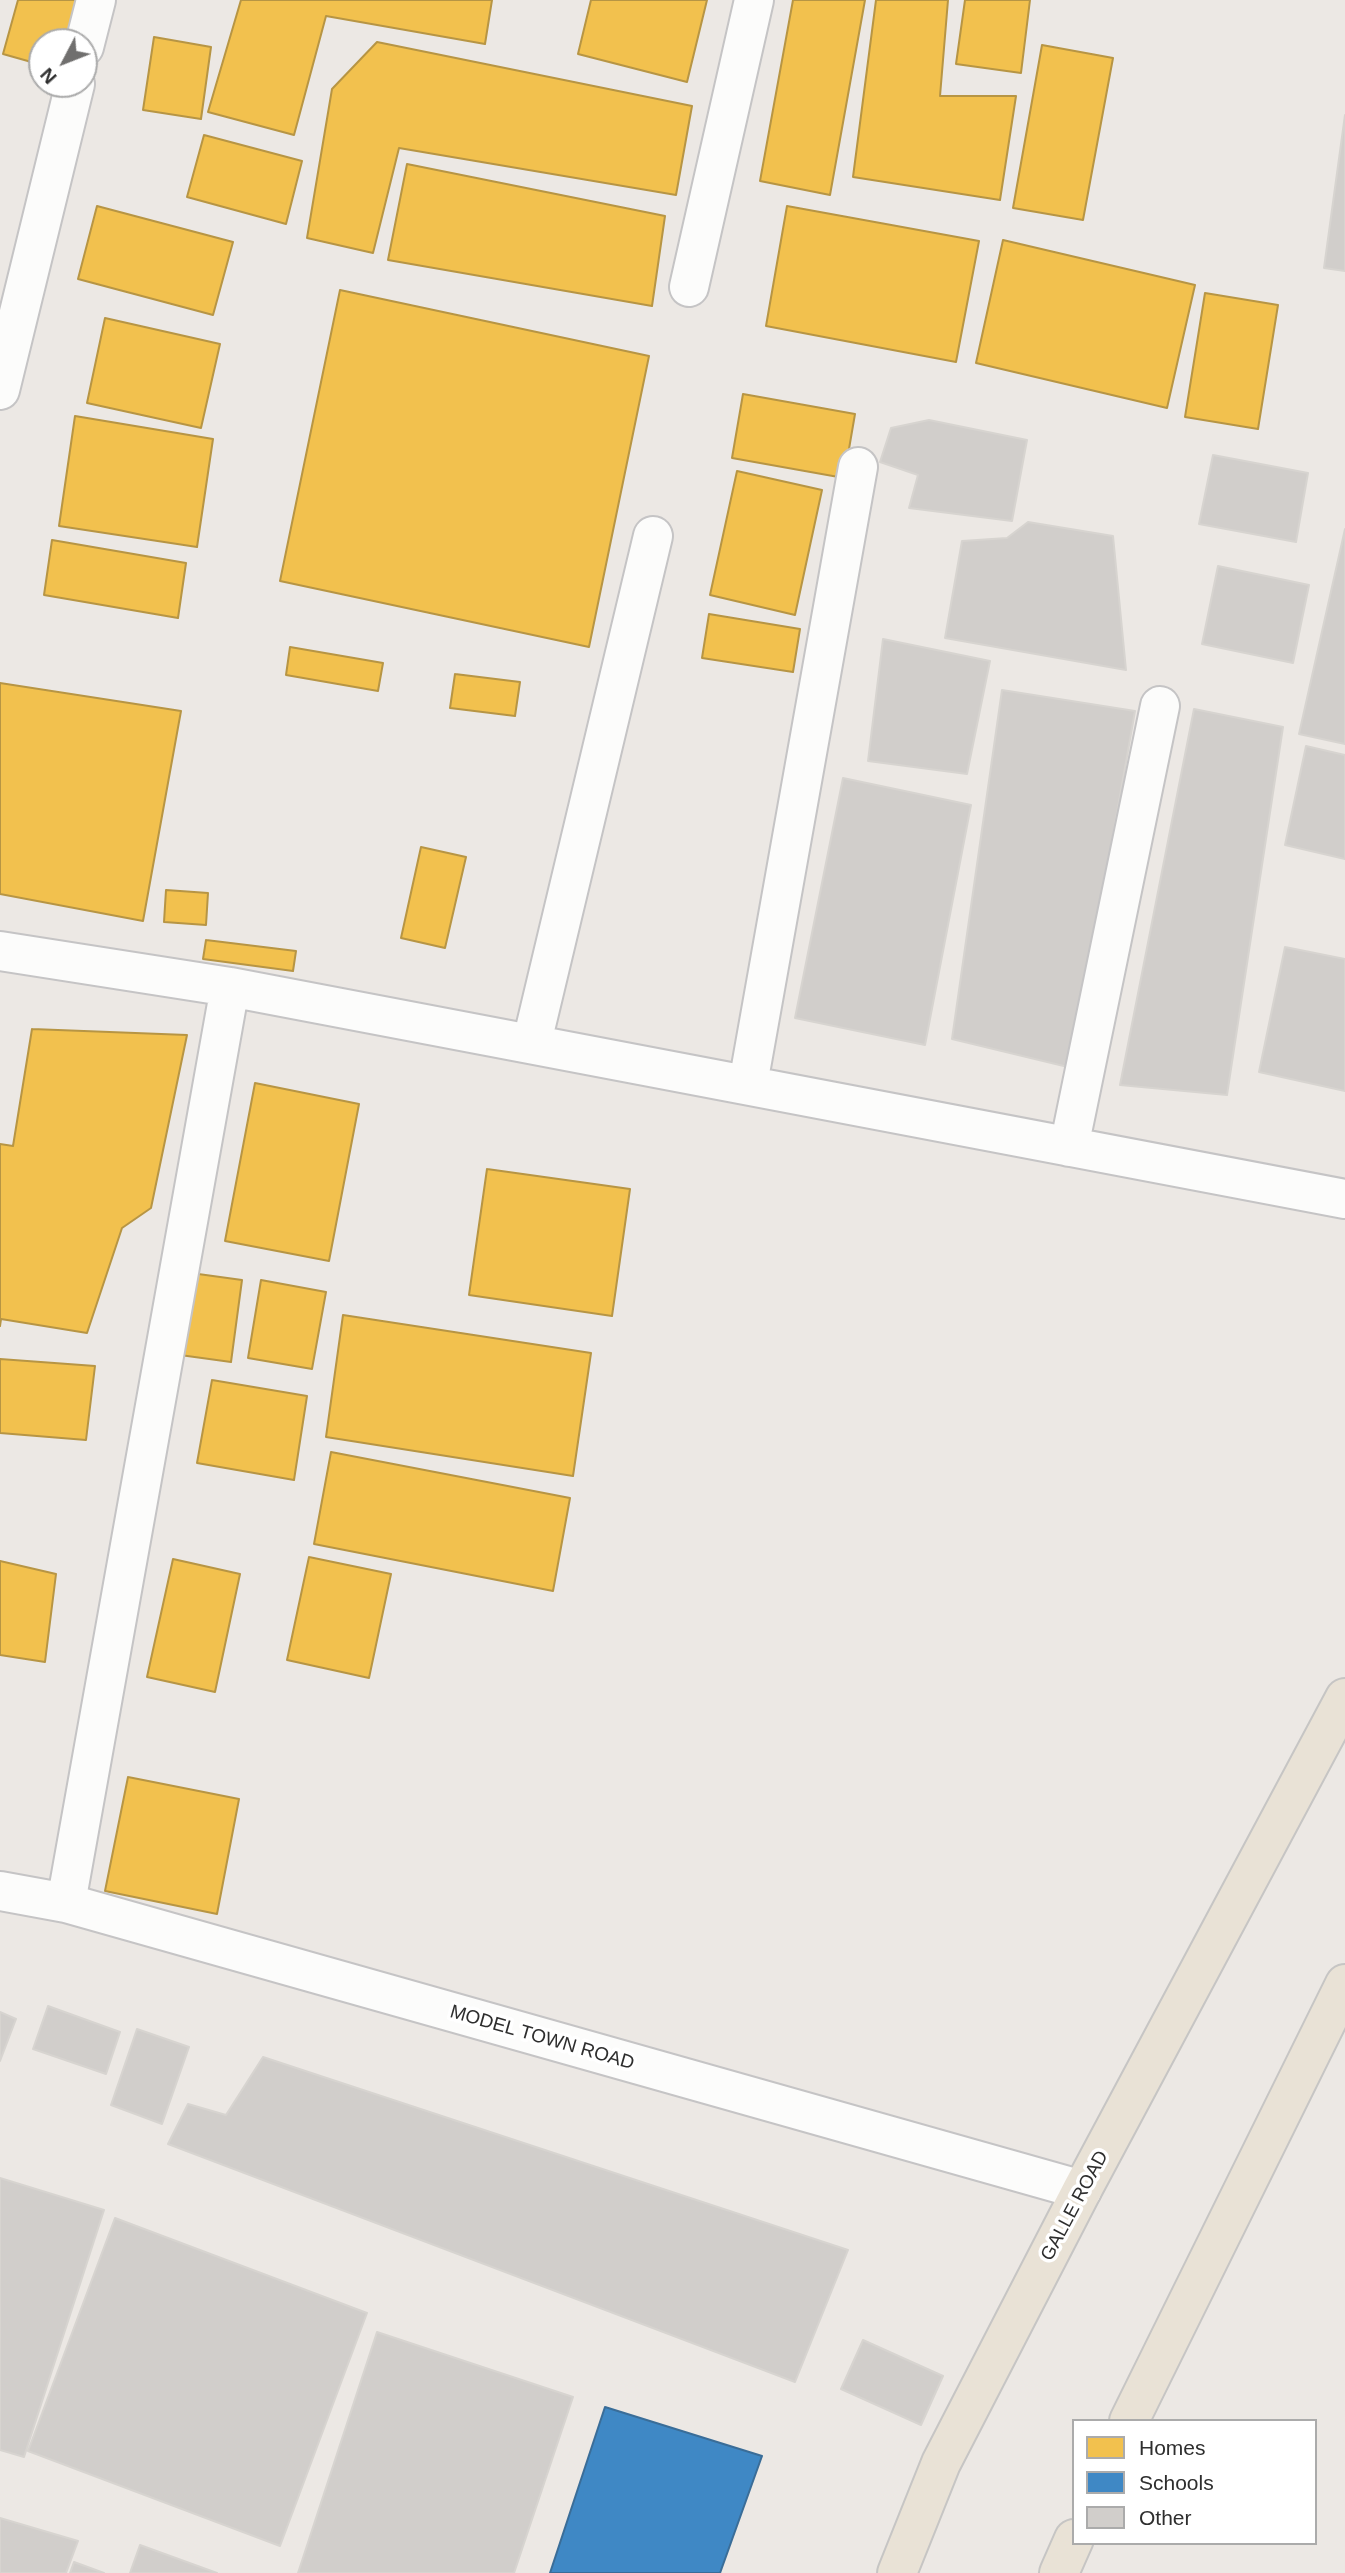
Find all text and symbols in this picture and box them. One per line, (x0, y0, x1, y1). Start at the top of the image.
north arrow (28, 28, 98, 98)
text: N (36, 64, 61, 88)
street label: MODEL TOWN ROAD (447, 2001, 637, 2075)
street label: GALLE ROAD (1036, 2147, 1114, 2265)
legend (1072, 2419, 1317, 2545)
text: Homes (1139, 2436, 1206, 2459)
text: Schools (1139, 2471, 1214, 2494)
text: Other (1139, 2506, 1192, 2529)

